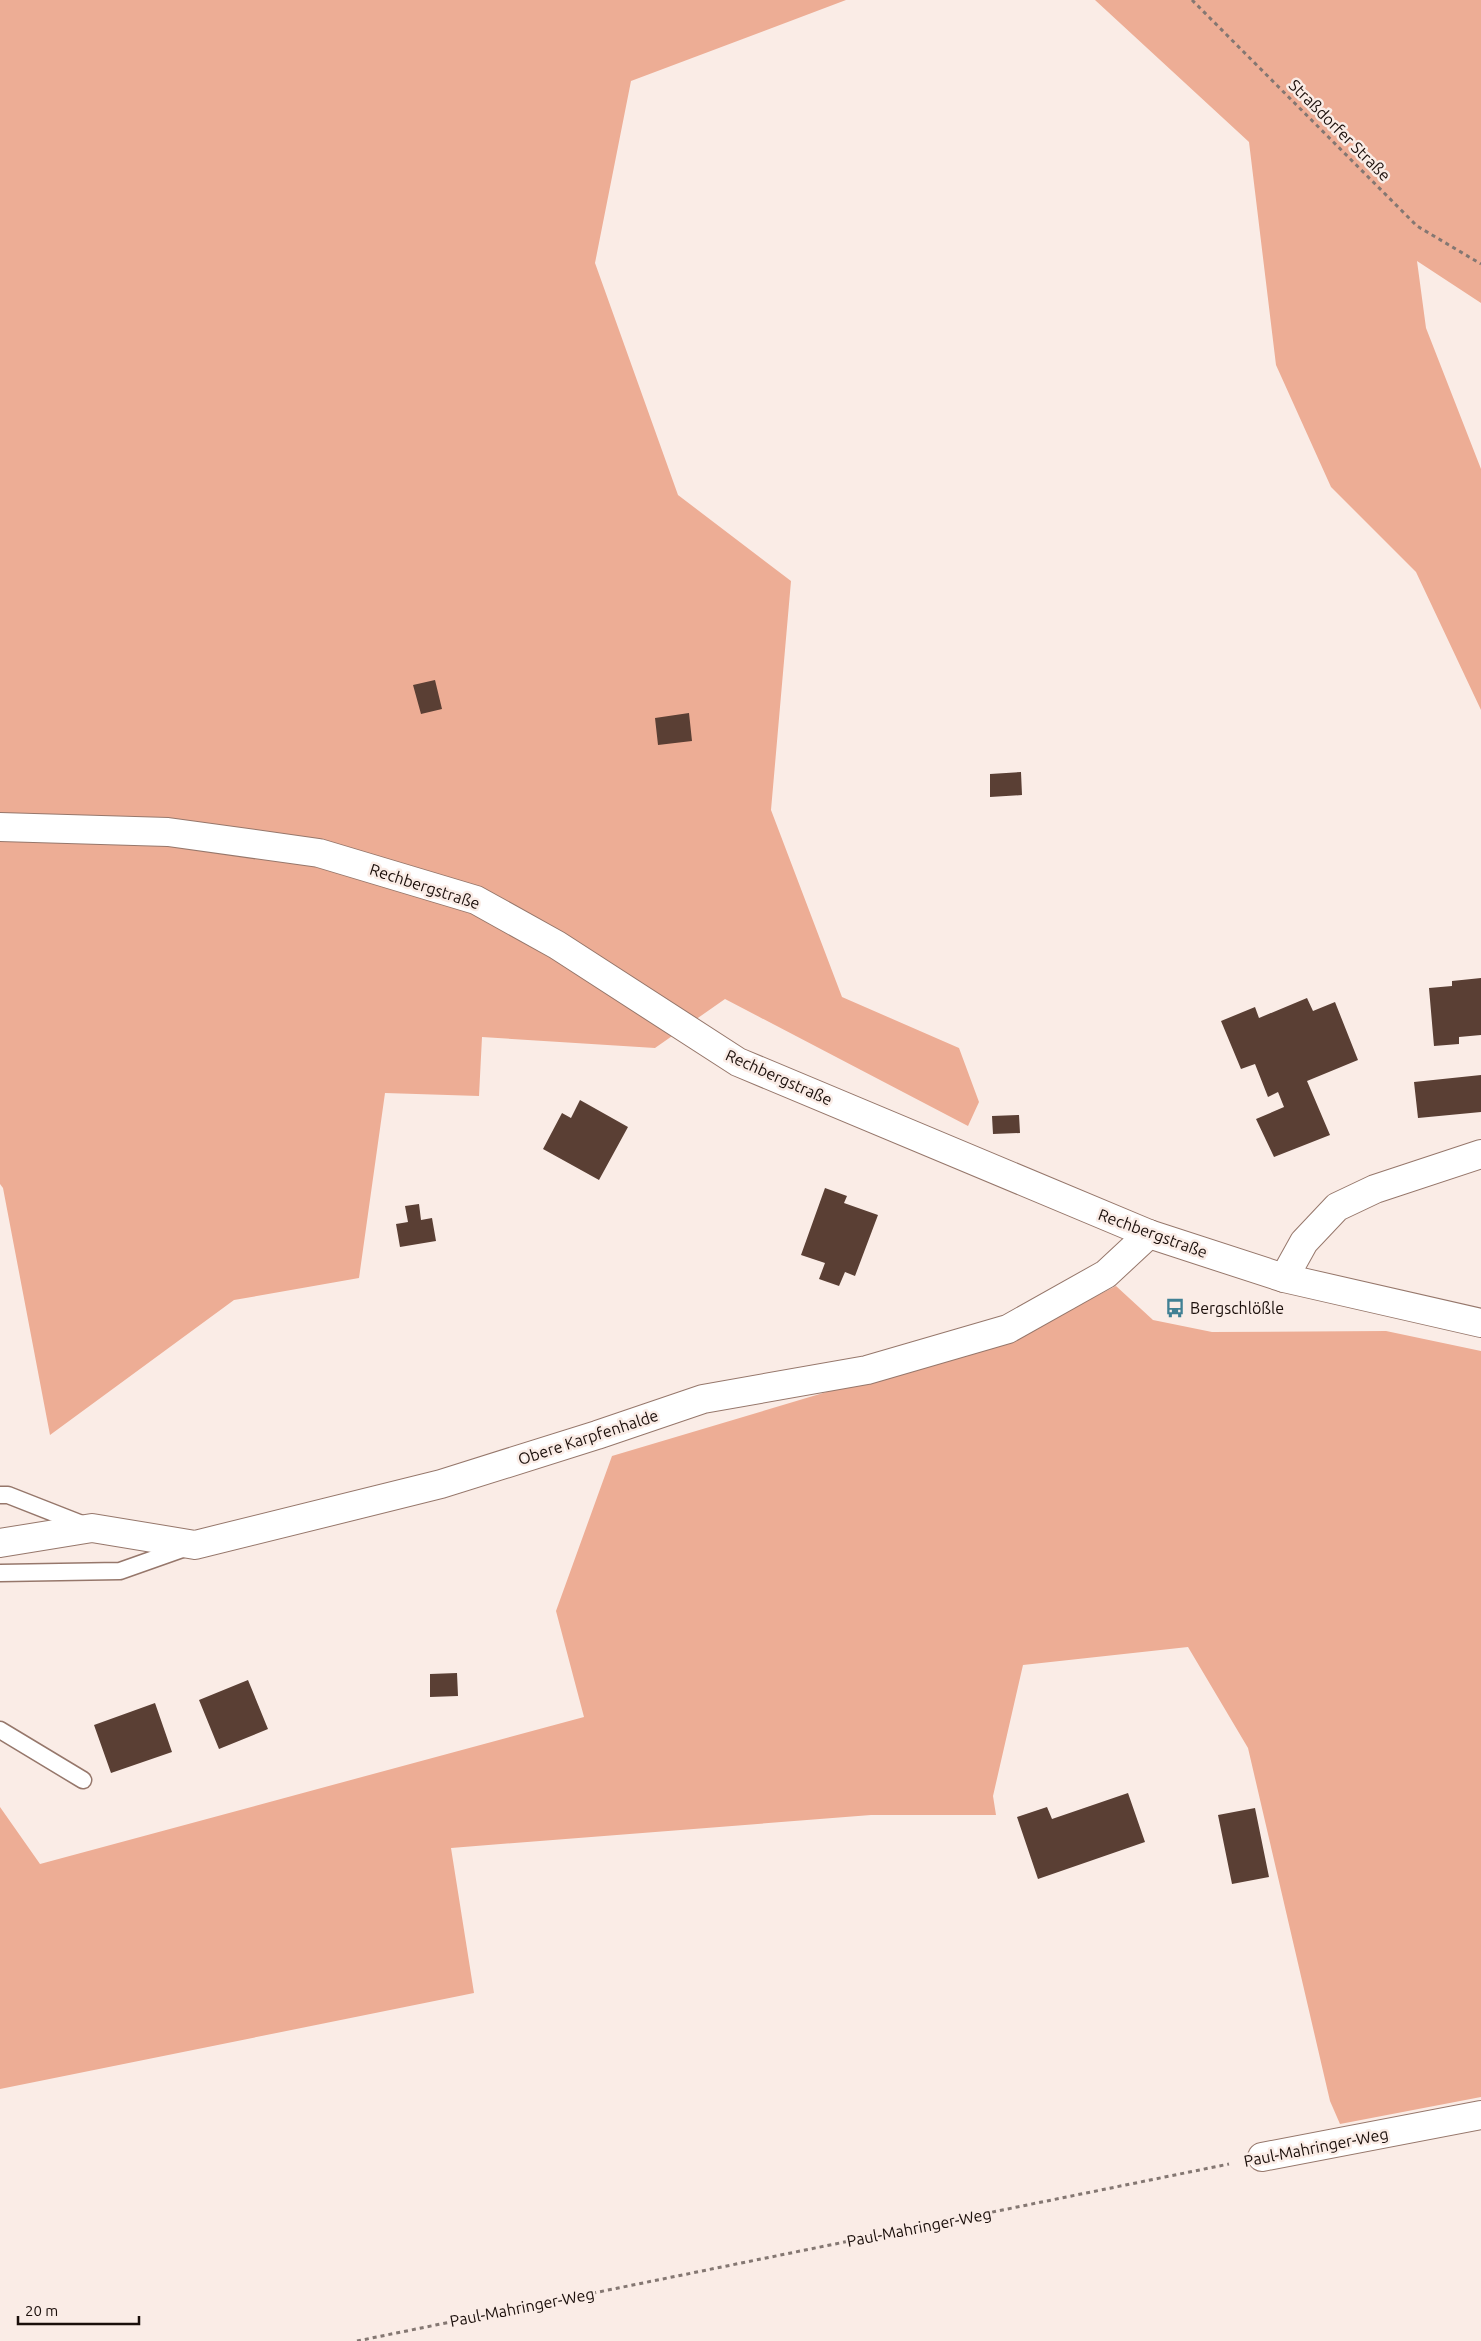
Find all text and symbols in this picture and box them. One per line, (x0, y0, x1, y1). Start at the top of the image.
street label: Straßdorfer Straße (1286, 76, 1394, 184)
street label: Rechbergstraße (368, 860, 482, 912)
street label: Rechbergstraße (723, 1045, 835, 1109)
street label: Rechbergstraße (1096, 1205, 1210, 1261)
bus stop icon: Bergschlößle (1164, 1297, 1186, 1319)
place label: Bergschlößle (1190, 1299, 1284, 1317)
street label: Obere Karpfenhalde (516, 1406, 660, 1468)
street label: Paul-Mahringer-Weg (1242, 2124, 1390, 2170)
street label: Paul-Mahringer-Weg (845, 2204, 993, 2250)
street label: Paul-Mahringer-Weg (448, 2284, 596, 2330)
scale bar (18, 2294, 139, 2326)
text: 20 m (25, 2302, 58, 2319)

